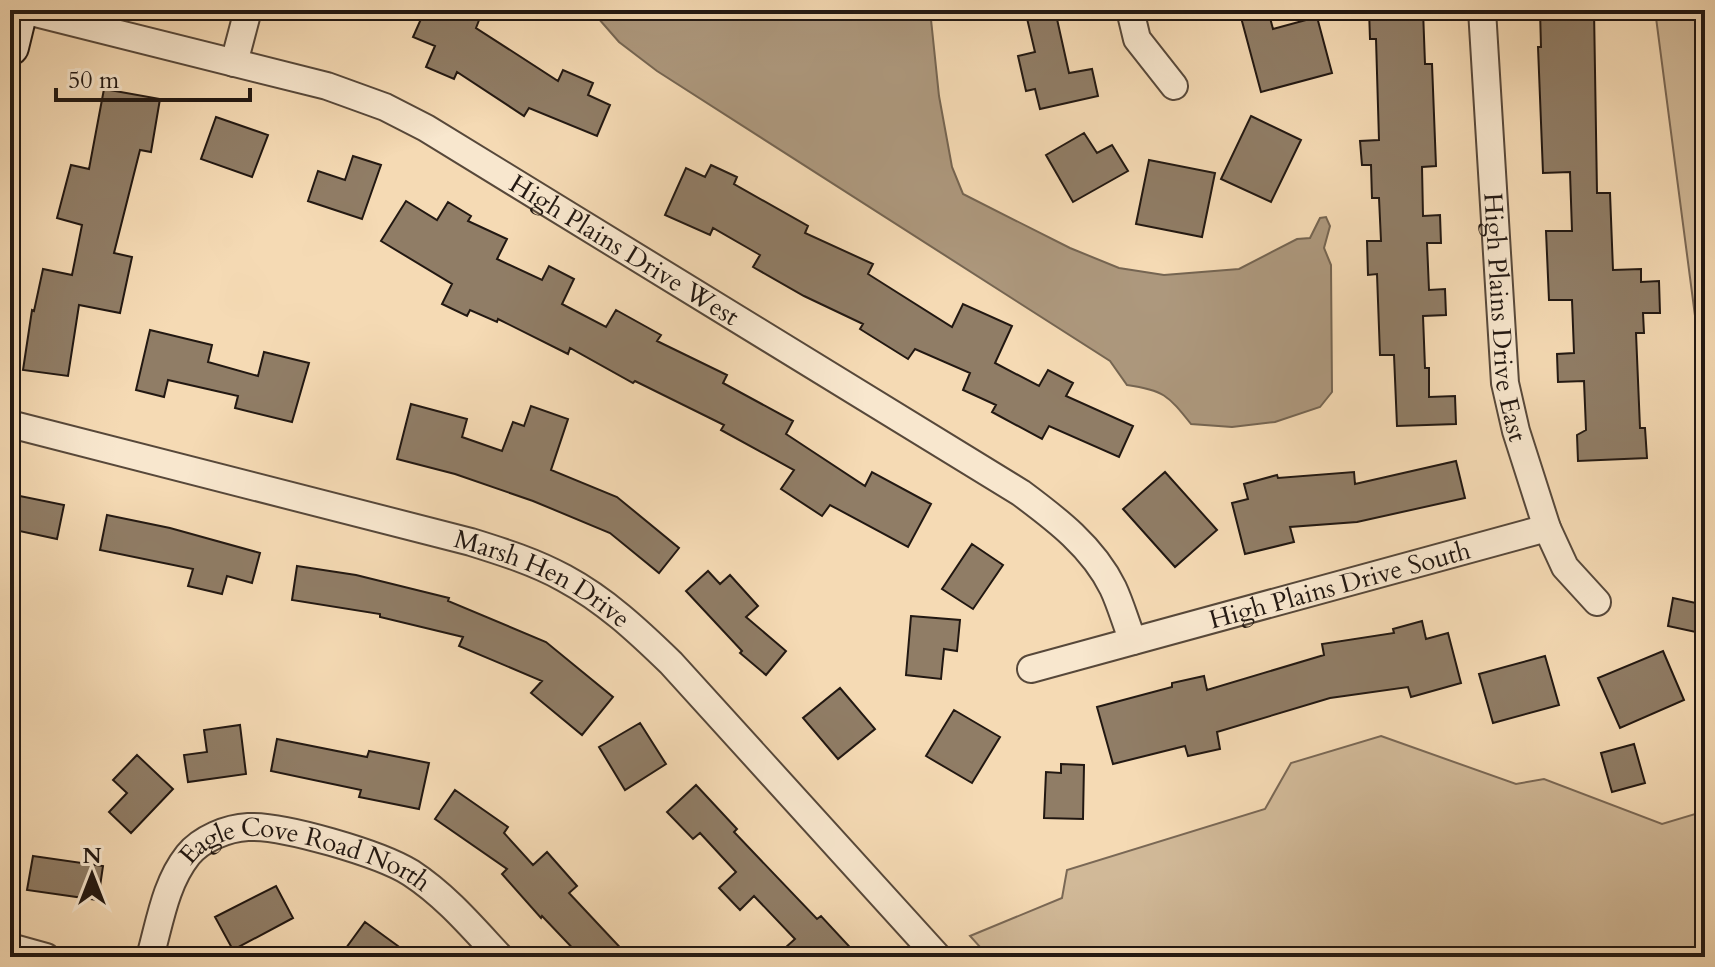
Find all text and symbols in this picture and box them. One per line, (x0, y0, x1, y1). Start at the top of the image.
scale bar (56, 52, 250, 102)
text: 50 m (68, 64, 120, 97)
street label: High Plains Drive West (503, 166, 746, 334)
street label: High Plains Drive East (1476, 192, 1536, 446)
street label: Marsh Hen Drive (451, 521, 638, 636)
street label: High Plains Drive South (1205, 532, 1474, 637)
street label: Eagle Cove Road North (170, 809, 438, 899)
north arrow (52, 835, 132, 915)
text: N (82, 841, 102, 871)

